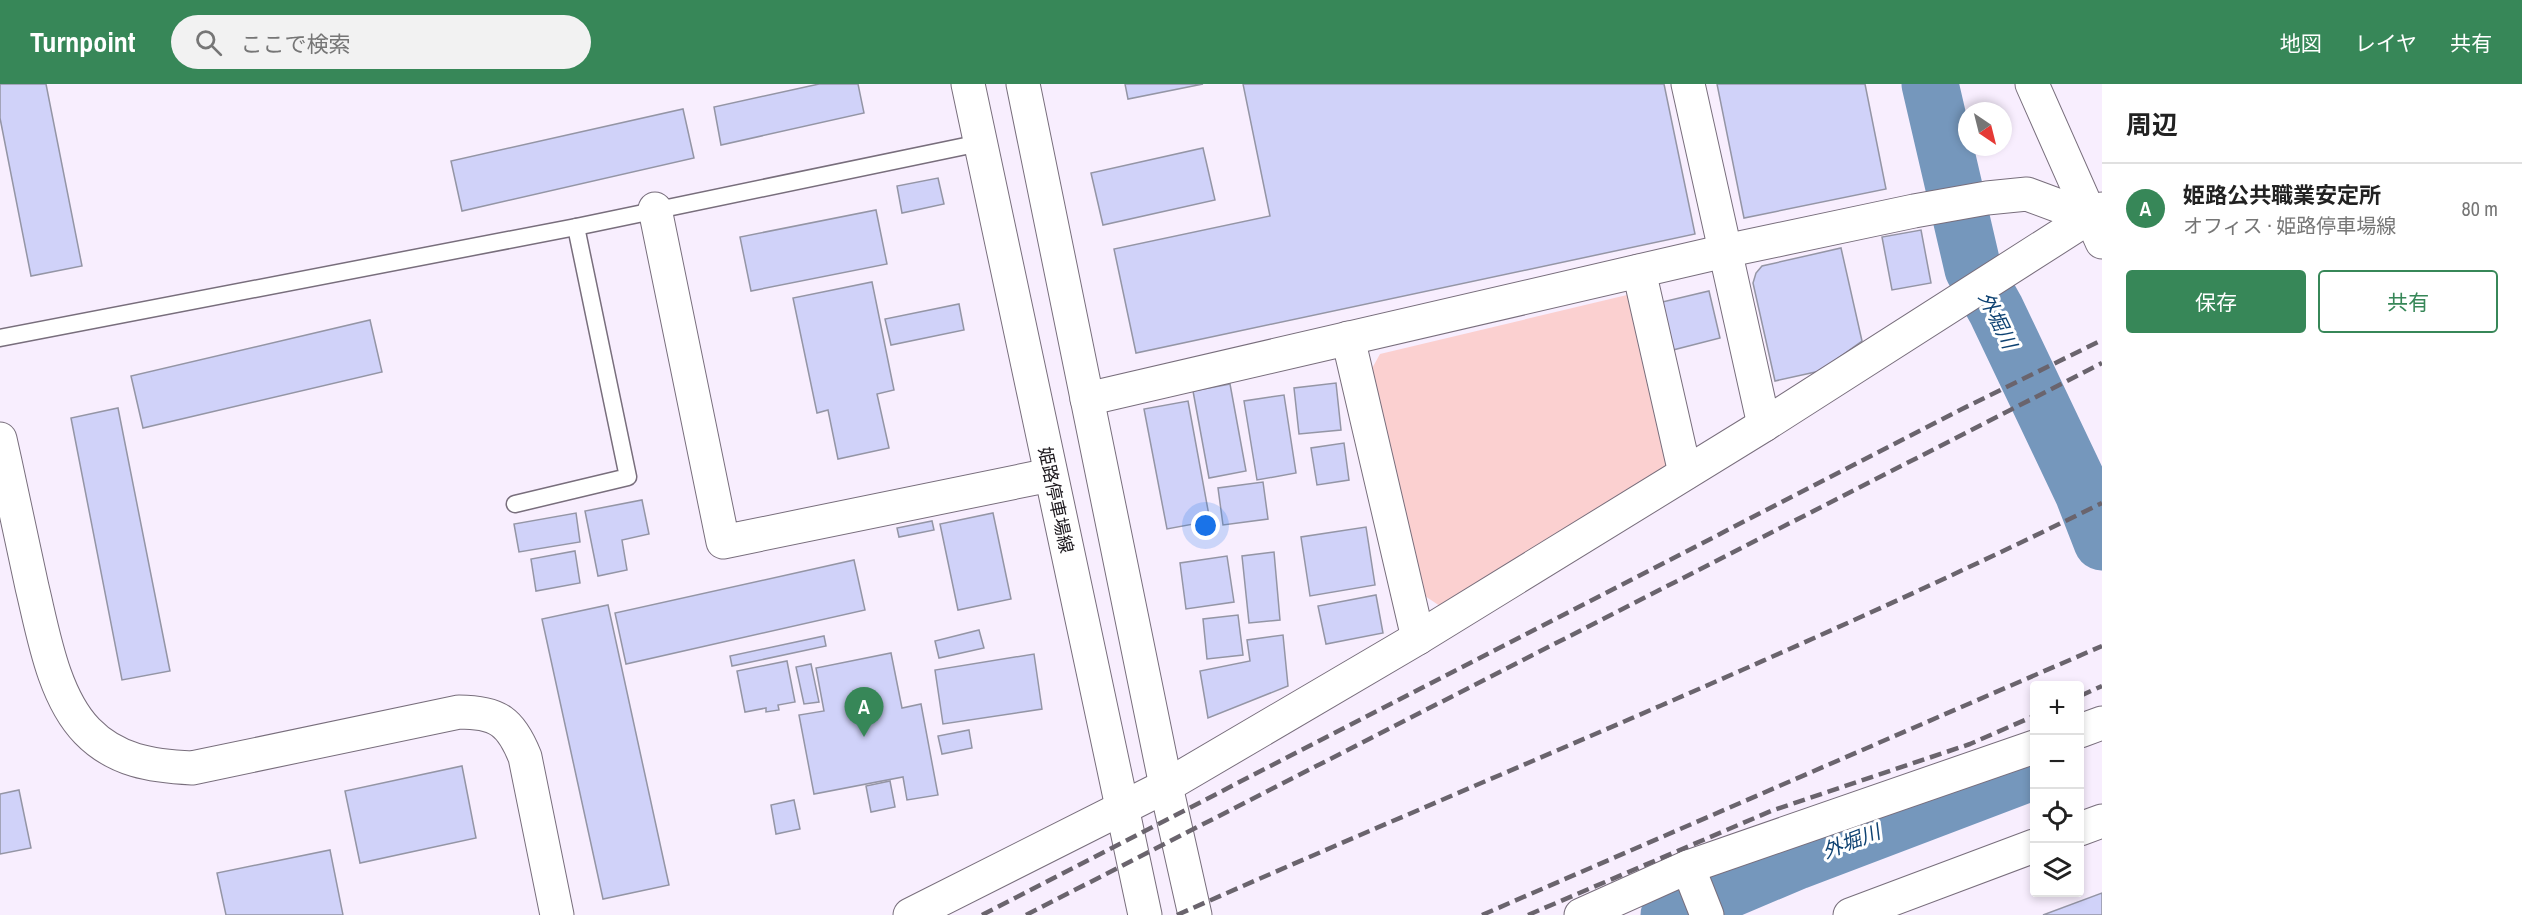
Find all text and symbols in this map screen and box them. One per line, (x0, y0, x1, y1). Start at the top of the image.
search box (171, 15, 591, 69)
text: Turnpoint (30, 23, 135, 61)
icon: search (192, 26, 225, 59)
text: ここで検索 (240, 29, 350, 59)
text: 地図 (2280, 29, 2322, 58)
text: レイヤ (2355, 29, 2417, 58)
text: 共有 (2450, 29, 2492, 58)
north arrow (1958, 102, 2012, 156)
text: 周辺 (2126, 107, 2178, 142)
text: 姫路公共職業安定所 (2183, 180, 2381, 210)
text: A (2140, 195, 2151, 222)
text: 80 m (2462, 195, 2498, 222)
text: オフィス · 姫路停車場線 (2183, 212, 2396, 239)
button: 保存 (2126, 270, 2306, 333)
button: 共有 (2318, 270, 2498, 333)
water label: 外堀川 (1973, 287, 2024, 355)
street label: 姫路停車場線 (1033, 445, 1079, 555)
your location (1191, 511, 1220, 540)
map controls (2030, 681, 2084, 897)
button: + (2030, 681, 2084, 735)
pin: A (844, 688, 884, 737)
button: − (2030, 735, 2084, 789)
button: locate (2030, 789, 2084, 843)
water label: 外堀川 (1818, 817, 1886, 864)
button: layers (2030, 843, 2084, 897)

